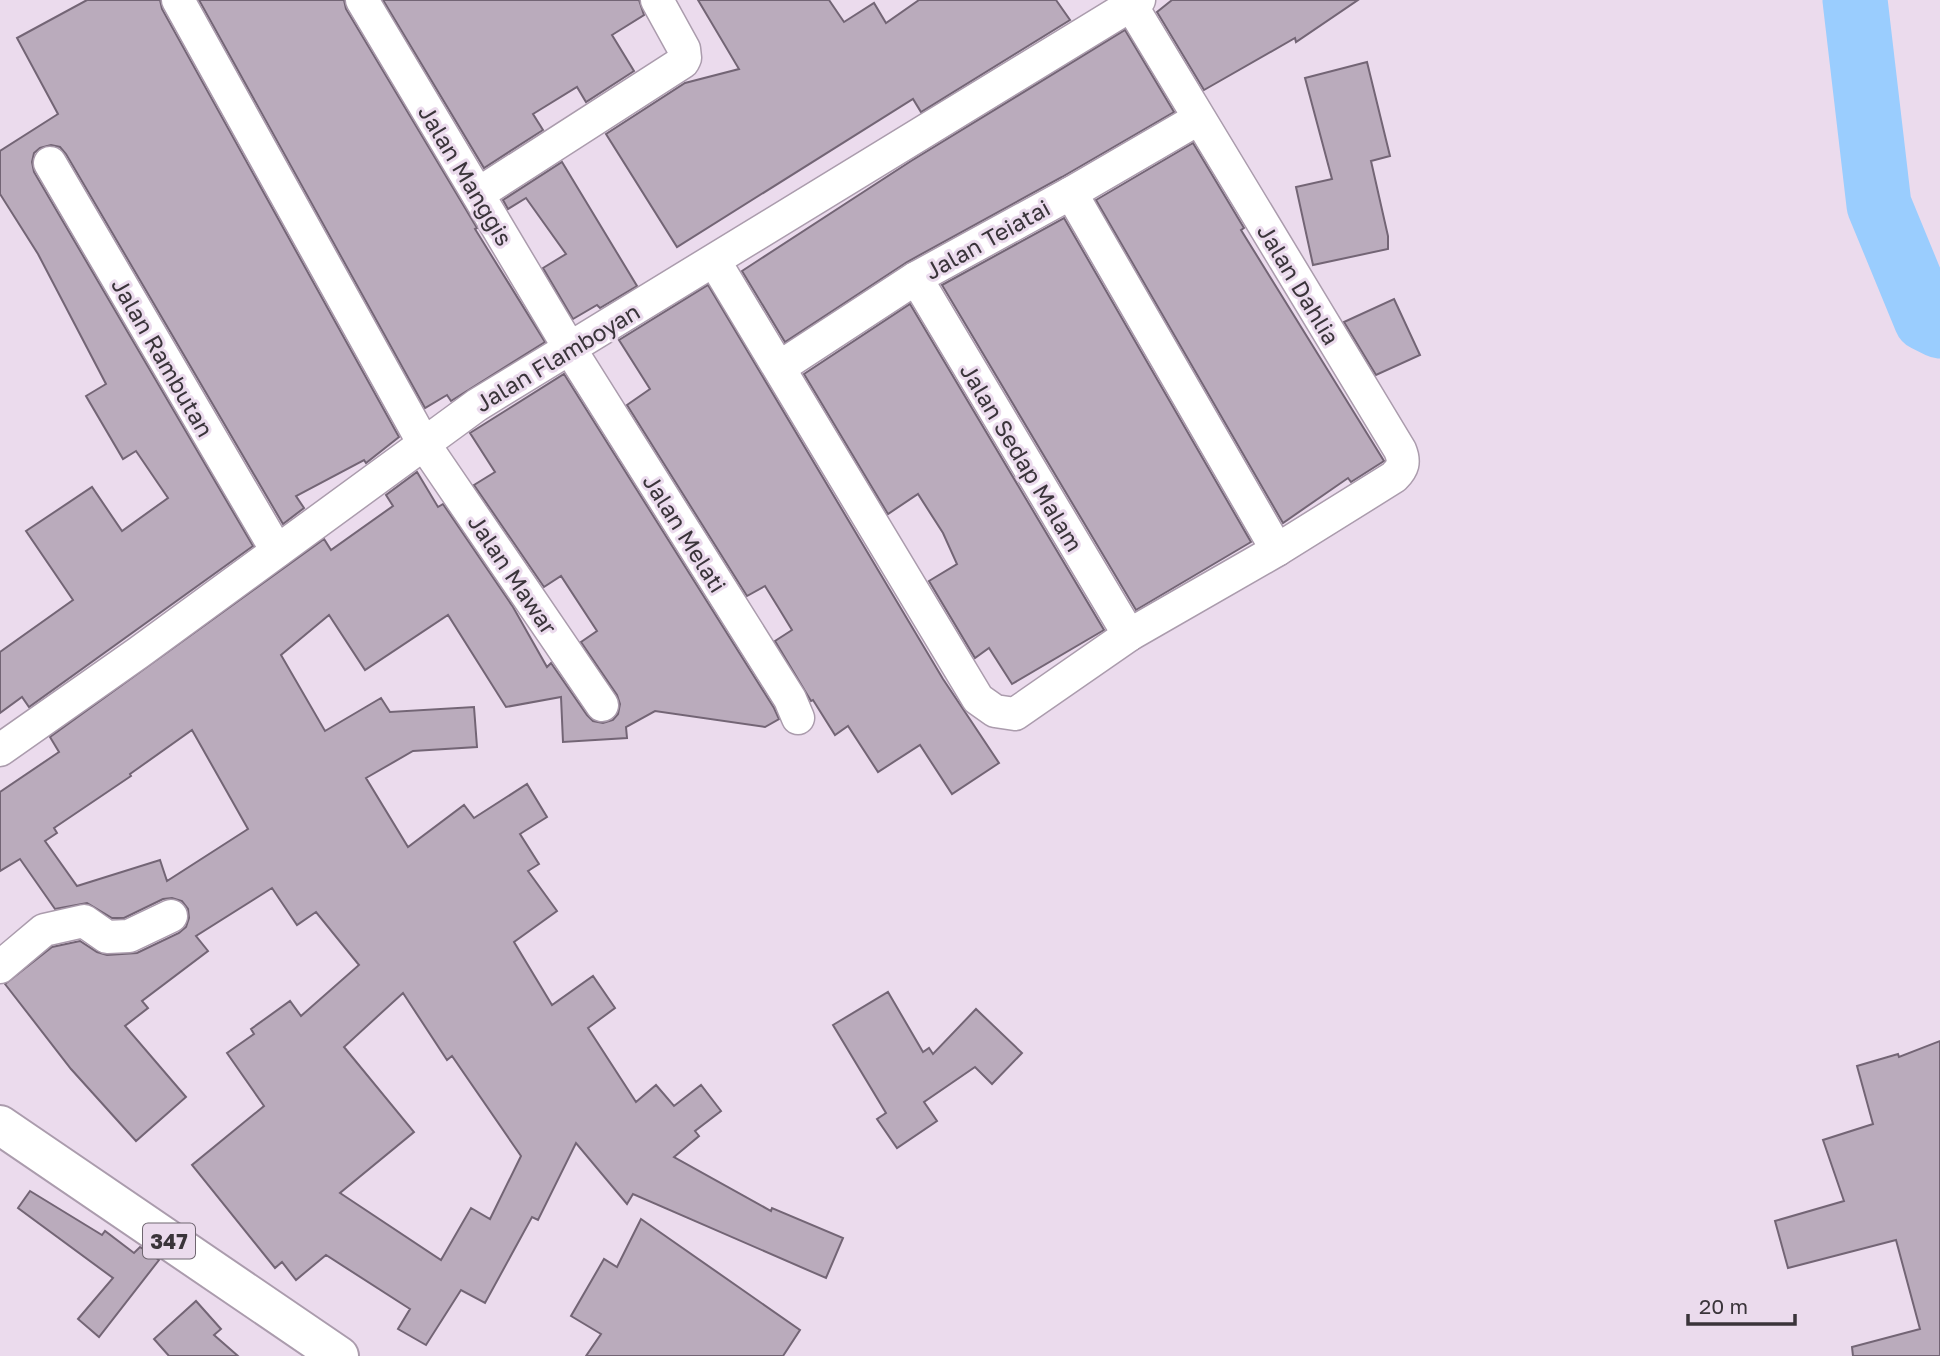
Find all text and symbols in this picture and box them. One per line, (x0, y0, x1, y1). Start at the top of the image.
street label: Jalan Manggis (413, 99, 519, 251)
street label: Jalan Teiatai (920, 193, 1054, 285)
street label: Jalan Dahlia (1252, 219, 1346, 349)
street label: Jalan Rambutan (106, 272, 220, 442)
street label: Jalan Flamboyan (470, 297, 644, 417)
street label: Jalan Sedap Malam (955, 358, 1089, 556)
street label: Jalan Melati (637, 468, 733, 598)
street label: Jalan Mawar (463, 509, 563, 639)
road number: 347 (143, 1224, 195, 1258)
scale bar (1688, 1282, 1795, 1326)
text: 20 m (1699, 1293, 1748, 1319)

